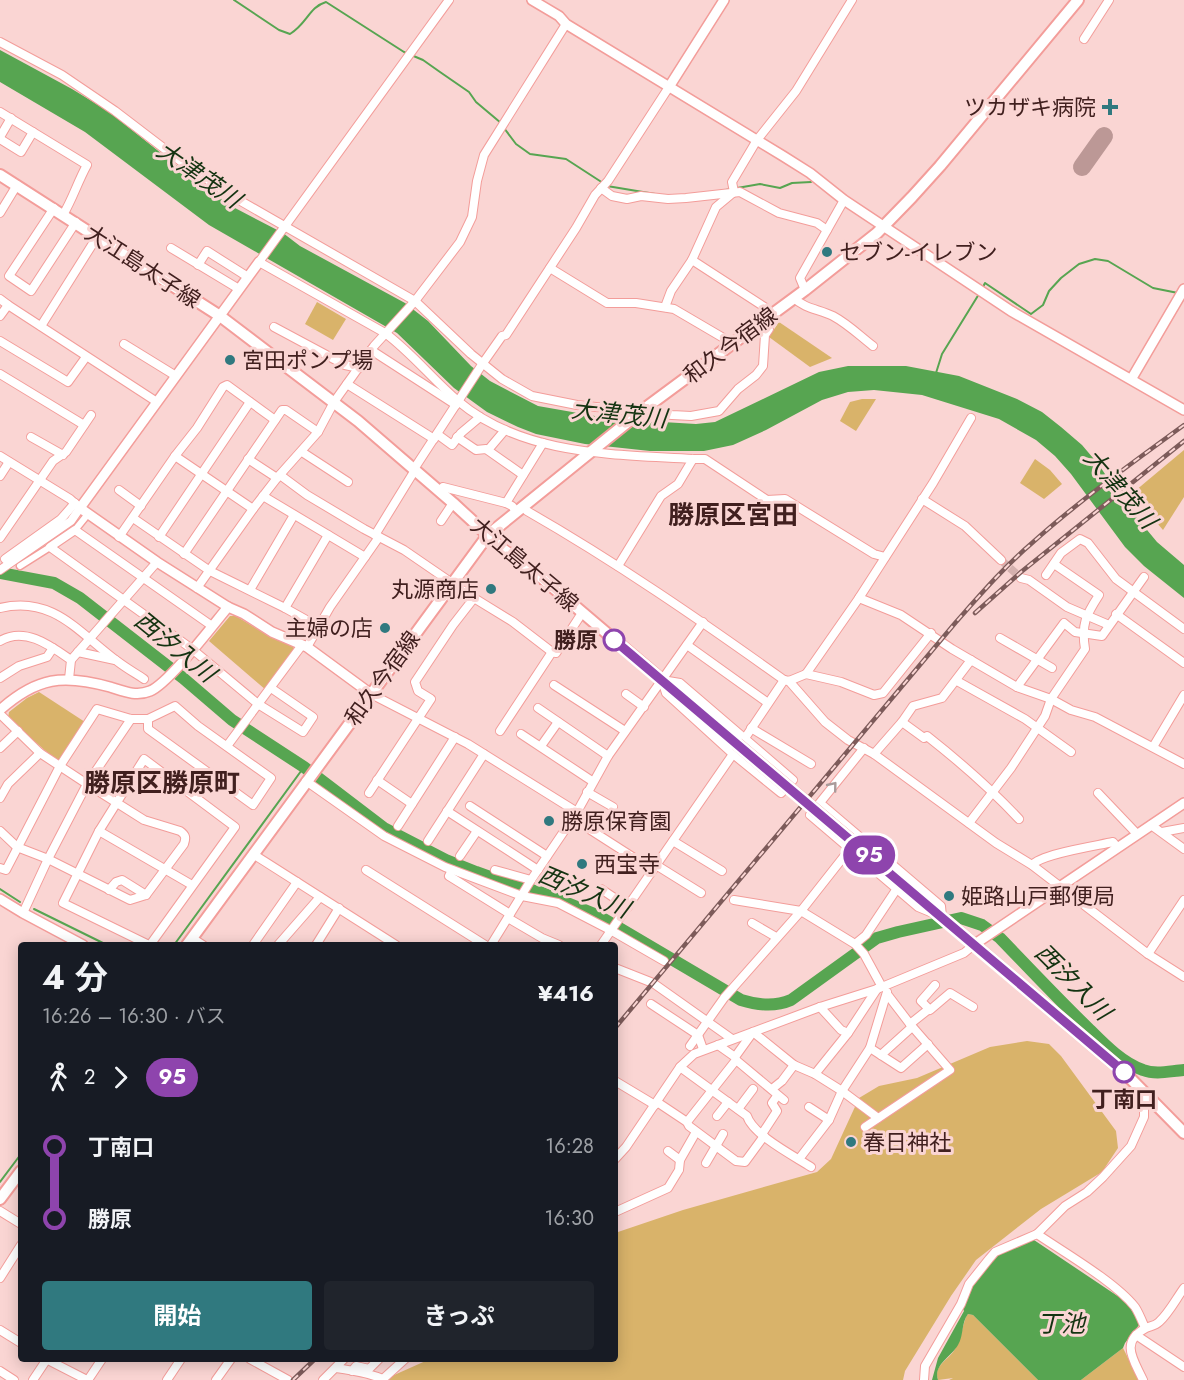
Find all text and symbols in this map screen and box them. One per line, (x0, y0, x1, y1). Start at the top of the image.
place label: ツカザキ病院 (964, 91, 1096, 123)
marker: ツカザキ病院 (1101, 98, 1119, 116)
water label: 大津茂川 (150, 133, 251, 218)
street label: 大江島太子線 (79, 217, 207, 315)
place label: セブン-イレブン (839, 236, 998, 268)
marker: セブン-イレブン (820, 245, 834, 259)
street label: 和久今宿線 (676, 299, 784, 391)
place label: 宮田ポンプ場 (242, 344, 373, 376)
marker: 宮田ポンプ場 (223, 353, 237, 367)
water label: 大津茂川 (569, 391, 672, 436)
water label: 大津茂川 (1076, 441, 1167, 539)
district label: 勝原区宮田 (668, 496, 798, 534)
street label: 大江島太子線 (464, 509, 586, 619)
place label: 丸源商店 (391, 573, 479, 605)
marker: 丸源商店 (484, 582, 498, 596)
water label: 西汐入川 (127, 603, 226, 692)
place label: 主婦の店 (285, 612, 373, 644)
marker: 主婦の店 (378, 621, 392, 635)
street label: 和久今宿線 (337, 624, 427, 732)
place label: 勝原 (554, 624, 598, 656)
marker: 勝原 (603, 629, 625, 651)
district label: 勝原区勝原町 (84, 764, 240, 802)
one-way arrow (826, 782, 837, 793)
place label: 勝原保育園 (561, 805, 671, 837)
marker: 勝原保育園 (542, 814, 556, 828)
line badge: 95 (842, 836, 896, 874)
text: 95 (855, 840, 883, 870)
place label: 西宝寺 (594, 848, 660, 880)
water label: 西汐入川 (533, 857, 638, 928)
marker: 西宝寺 (575, 857, 589, 871)
place label: 姫路山戸郵便局 (961, 880, 1115, 912)
marker: 姫路山戸郵便局 (942, 889, 956, 903)
water label: 西汐入川 (1027, 935, 1122, 1030)
text: 4 分 (42, 954, 108, 1001)
text: ¥416 (538, 977, 594, 1009)
text: 16:26 – 16:30 · バス (42, 1002, 226, 1031)
icon: walk (42, 1061, 75, 1094)
icon: forward (104, 1061, 137, 1094)
marker: 丁南口 (1113, 1061, 1135, 1083)
text: 95 (158, 1062, 186, 1092)
text: 2 (84, 1063, 95, 1092)
place label: 丁南口 (1091, 1083, 1157, 1115)
place label: 春日神社 (863, 1126, 951, 1158)
text: 丁南口 (88, 1131, 154, 1163)
text: 16:28 (545, 1132, 594, 1161)
marker: 春日神社 (844, 1135, 858, 1149)
text: 勝原 (88, 1203, 132, 1235)
text: 16:30 (545, 1204, 594, 1233)
button: 開始 (42, 1281, 312, 1350)
button: きっぷ (324, 1281, 594, 1350)
water label: 丁池 (1037, 1306, 1087, 1341)

